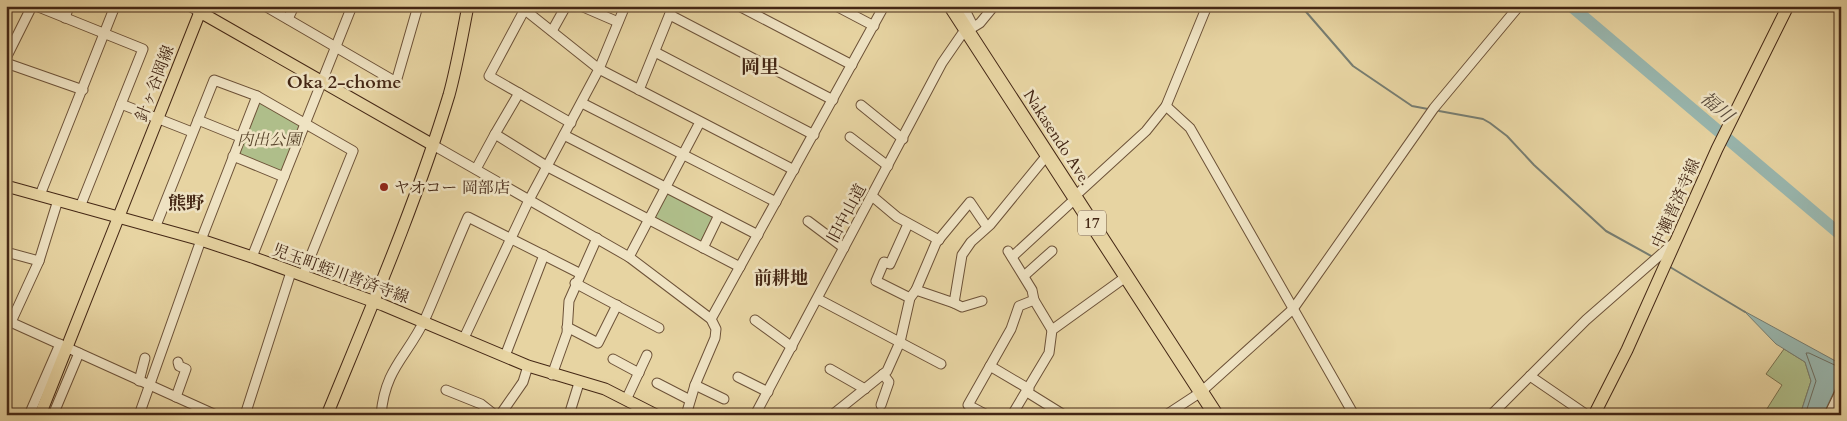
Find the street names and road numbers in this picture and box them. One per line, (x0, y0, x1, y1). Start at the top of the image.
street label: 針ヶ谷岡線 (130, 42, 180, 125)
street label: Nakasendo Ave. (1018, 85, 1096, 190)
street label: 中瀬普済寺線 (1646, 155, 1705, 252)
street label: 旧中山道 (822, 180, 872, 247)
road number: 17 (1078, 210, 1106, 236)
street label: 児玉町蛭川普済寺線 (269, 239, 412, 309)

